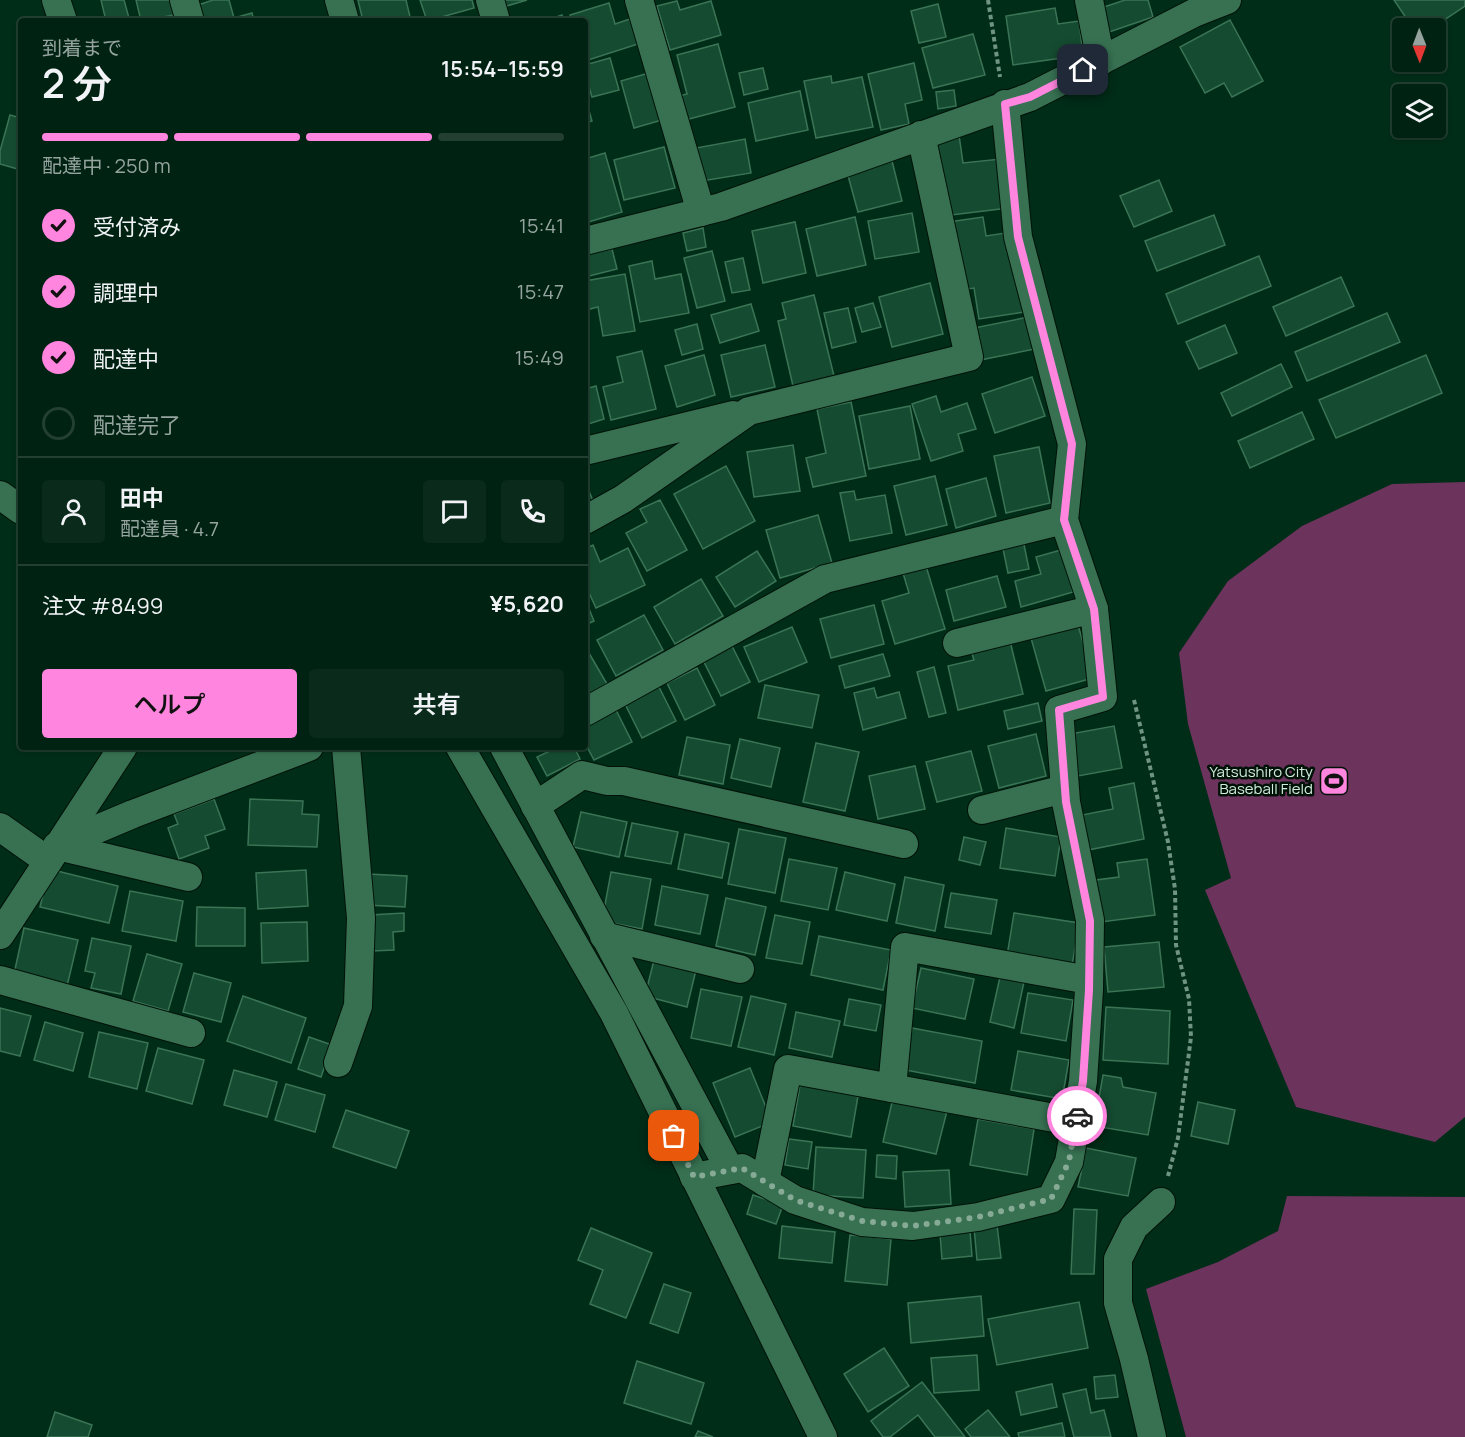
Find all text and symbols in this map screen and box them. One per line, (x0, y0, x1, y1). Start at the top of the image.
north arrow (1392, 18, 1446, 72)
map controls (1392, 18, 1446, 138)
text: 到着まで (42, 34, 122, 61)
pin (1057, 44, 1108, 95)
icon: home (1066, 53, 1099, 86)
text: 15:54–15:59 (441, 54, 564, 84)
text: 2 分 (42, 56, 112, 110)
button: layers (1392, 84, 1446, 138)
text: 配達中 · 250 m (42, 152, 171, 179)
icon: check (42, 209, 75, 242)
text: 受付済み (93, 212, 181, 242)
text: 15:41 (519, 212, 564, 239)
icon: check (42, 275, 75, 308)
text: 調理中 (93, 278, 159, 308)
text: 15:47 (517, 278, 564, 305)
icon: check (42, 341, 75, 374)
text: 配達中 (93, 344, 159, 374)
text: 15:49 (515, 344, 564, 371)
text: 配達完了 (93, 410, 181, 440)
button: person (42, 480, 105, 543)
button: chat (423, 480, 486, 543)
button: phone (501, 480, 564, 543)
text: 田中 (120, 483, 164, 513)
text: 配達員 · 4.7 (120, 515, 219, 542)
text: ¥5,620 (490, 589, 564, 619)
text: 注文 #8499 (42, 591, 163, 621)
button: ヘルプ (42, 669, 297, 738)
button: 共有 (309, 669, 564, 738)
place label: Yatsushiro City Baseball Field (1209, 761, 1313, 799)
sports icon: Yatsushiro City Baseball Field (1318, 765, 1350, 797)
courier (1047, 1086, 1107, 1146)
icon: car (1061, 1100, 1094, 1133)
pin (648, 1110, 699, 1161)
icon: bag (657, 1119, 690, 1152)

